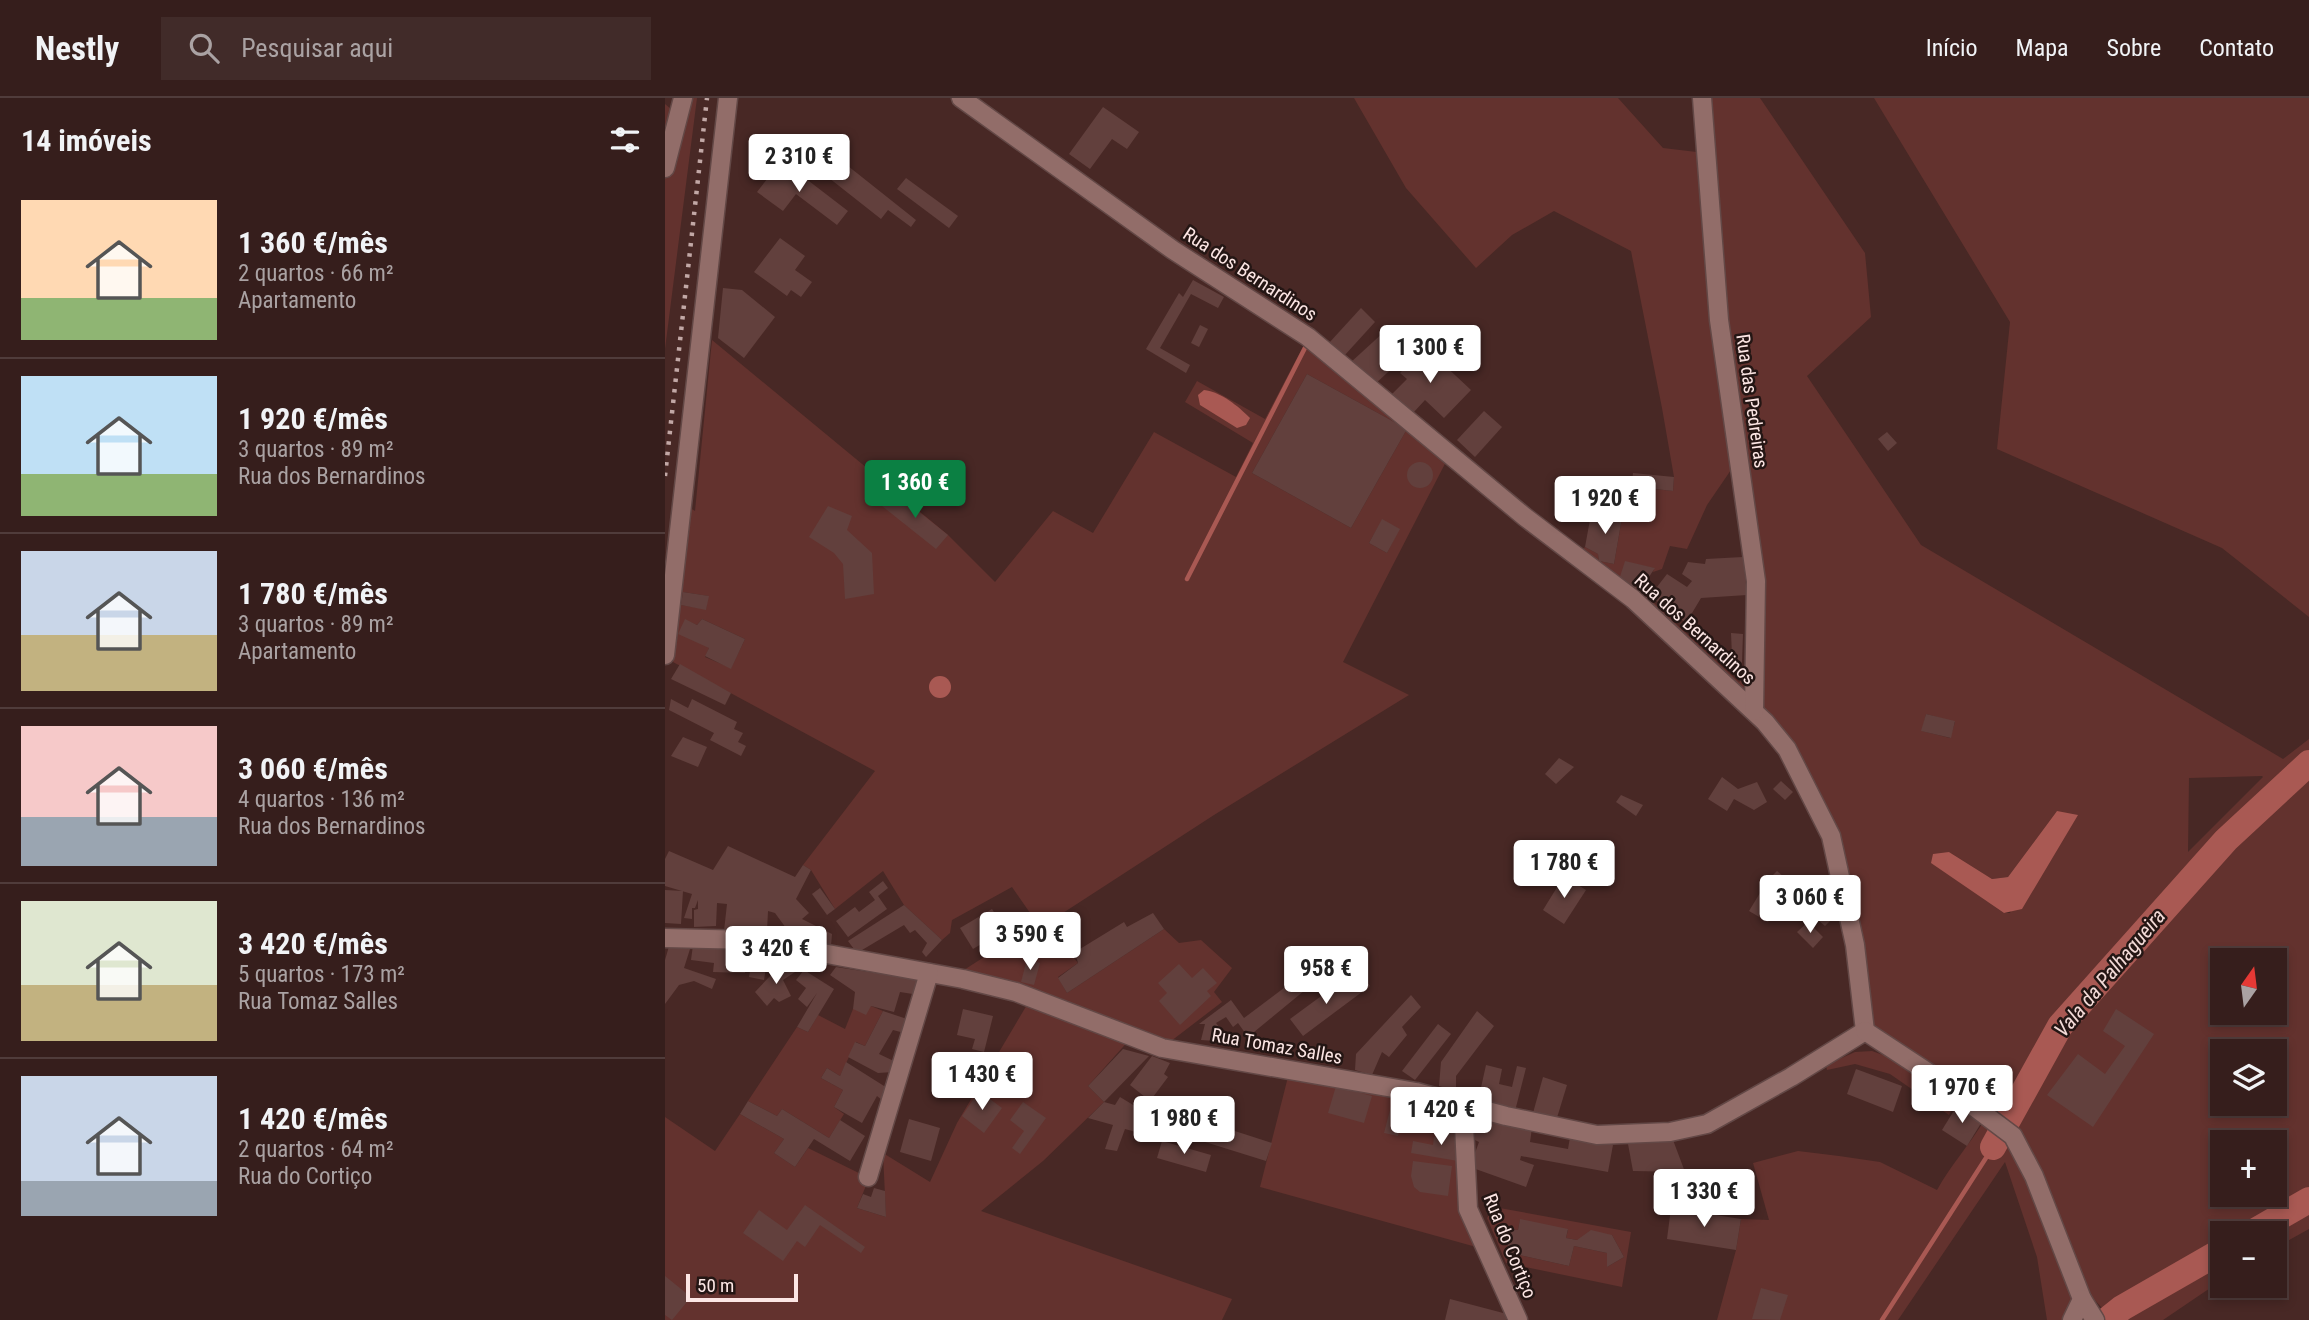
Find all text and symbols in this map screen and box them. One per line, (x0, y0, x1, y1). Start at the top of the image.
search box (161, 17, 651, 80)
text: Nestly (35, 29, 119, 68)
icon: search (185, 29, 223, 67)
text: Pesquisar aqui (241, 33, 393, 63)
text: Início (1926, 34, 1978, 62)
text: Mapa (2016, 34, 2069, 62)
text: Sobre (2107, 34, 2161, 62)
text: Contato (2199, 34, 2274, 62)
icon: filters (606, 121, 644, 159)
text: 14 imóveis (21, 123, 152, 158)
pin: 2 310 € (734, 134, 864, 194)
text: 2 310 € (765, 143, 833, 170)
street label: Rua dos Bernardinos (1179, 222, 1321, 326)
text: 1 360 €/mês (238, 225, 388, 260)
icon: home (77, 228, 161, 312)
text: 2 quartos · 66 m² (238, 260, 394, 287)
text: Apartamento (238, 287, 356, 314)
pin: 1 300 € (1365, 326, 1495, 385)
street label: Rua das Pedreiras (1731, 333, 1773, 469)
text: 1 300 € (1396, 334, 1464, 361)
text: 1 920 €/mês (238, 401, 388, 436)
icon: home (77, 404, 161, 488)
text: 3 quartos · 89 m² (238, 436, 394, 463)
pin: 1 360 € (850, 460, 980, 520)
text: Rua dos Bernardinos (238, 463, 426, 490)
text: 1 360 € (881, 469, 949, 496)
pin: 1 920 € (1540, 476, 1670, 536)
text: 1 920 € (1571, 485, 1639, 512)
street label: Rua dos Bernardinos (1630, 569, 1760, 689)
text: 1 780 €/mês (238, 576, 388, 611)
icon: home (77, 579, 161, 663)
text: 3 quartos · 89 m² (238, 611, 394, 638)
text: Apartamento (238, 638, 356, 665)
text: 3 060 €/mês (238, 751, 388, 786)
icon: home (77, 754, 161, 838)
text: 4 quartos · 136 m² (238, 786, 405, 813)
text: Rua dos Bernardinos (238, 813, 426, 840)
pin: 1 780 € (1499, 840, 1629, 900)
text: 1 780 € (1530, 849, 1598, 876)
pin: 3 060 € (1745, 876, 1875, 935)
text: 3 060 € (1776, 884, 1844, 911)
water label: Vala da Palhagueira (2050, 904, 2170, 1042)
pin: 3 590 € (965, 912, 1095, 972)
text: 3 590 € (996, 921, 1064, 948)
text: 3 420 €/mês (238, 926, 388, 961)
pin: 3 420 € (711, 926, 841, 986)
icon: home (77, 929, 161, 1013)
text: 3 420 € (742, 935, 810, 962)
pin: 958 € (1277, 946, 1375, 1006)
north arrow (2210, 948, 2287, 1026)
map controls (2210, 948, 2287, 1298)
text: 958 € (1300, 955, 1352, 982)
text: 5 quartos · 173 m² (238, 961, 405, 988)
text: Rua Tomaz Salles (238, 988, 398, 1015)
street label: Rua Tomaz Salles (1210, 1023, 1344, 1069)
button: layers (2210, 1039, 2287, 1116)
pin: 1 430 € (917, 1052, 1047, 1112)
text: 1 430 € (948, 1061, 1016, 1088)
pin: 1 970 € (1897, 1066, 2027, 1125)
text: 1 970 € (1928, 1074, 1996, 1101)
pin: 1 420 € (1376, 1088, 1506, 1147)
pin: 1 980 € (1119, 1096, 1249, 1156)
text: 1 420 € (1407, 1096, 1475, 1123)
text: 1 420 €/mês (238, 1101, 388, 1136)
icon: home (77, 1104, 161, 1188)
text: 1 980 € (1150, 1105, 1218, 1132)
button: + (2210, 1130, 2287, 1207)
text: 2 quartos · 64 m² (238, 1136, 394, 1163)
text: Rua do Cortiço (238, 1163, 372, 1190)
pin: 1 330 € (1639, 1170, 1769, 1229)
text: 1 330 € (1670, 1178, 1738, 1205)
street label: Rua do Cortiço (1479, 1190, 1541, 1302)
button: − (2210, 1221, 2287, 1298)
scale bar (686, 1271, 798, 1303)
text: 50 m (697, 1274, 734, 1297)

